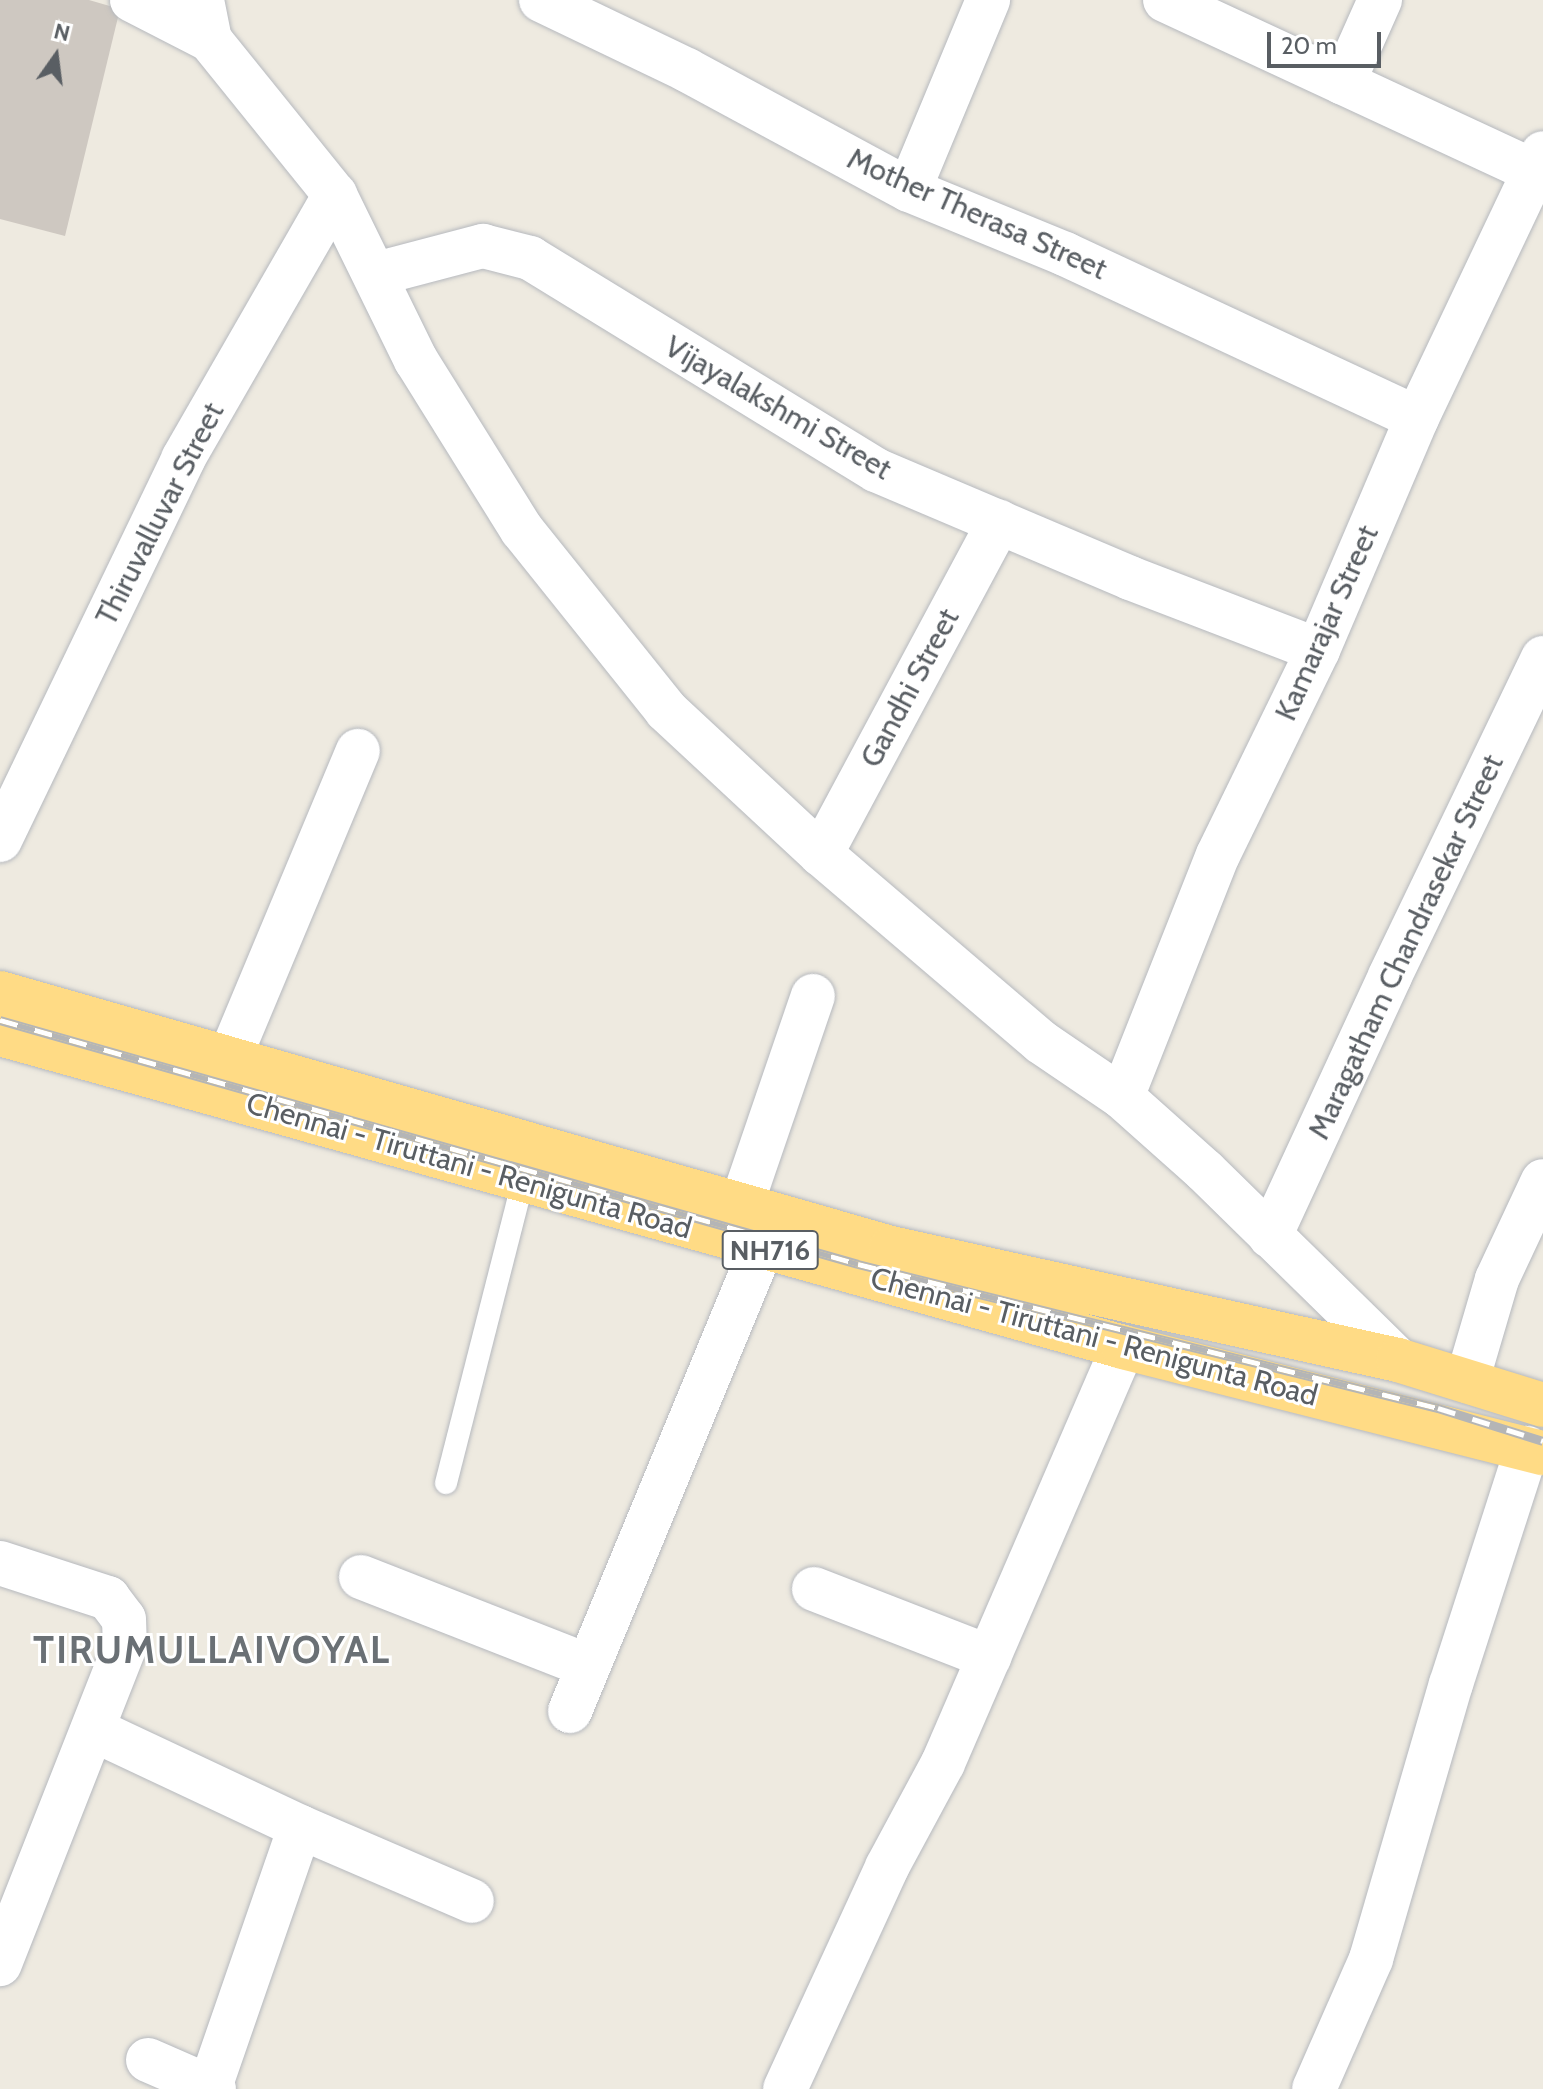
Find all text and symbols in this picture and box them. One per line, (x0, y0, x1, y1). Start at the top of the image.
north arrow (16, 16, 96, 96)
scale bar (1271, 16, 1385, 66)
text: N (51, 17, 73, 47)
text: 20 m (1281, 31, 1337, 60)
street label: Mother Therasa Street (842, 141, 1112, 287)
street label: Vijayalakshmi Street (658, 329, 898, 487)
street label: Thiruvalluvar Street (88, 397, 232, 631)
street label: Kamarajar Street (1268, 520, 1386, 726)
street label: Gandhi Street (853, 603, 967, 773)
street label: Maragatham Chandrasekar Street (1301, 749, 1511, 1145)
street label: Chennai - Tiruttani - Renigunta Road (242, 1085, 696, 1247)
road number: NH716 (720, 1226, 820, 1274)
street label: Chennai - Tiruttani - Renigunta Road (867, 1260, 1321, 1414)
district label: TIRUMULLAIVOYAL (33, 1627, 391, 1673)

